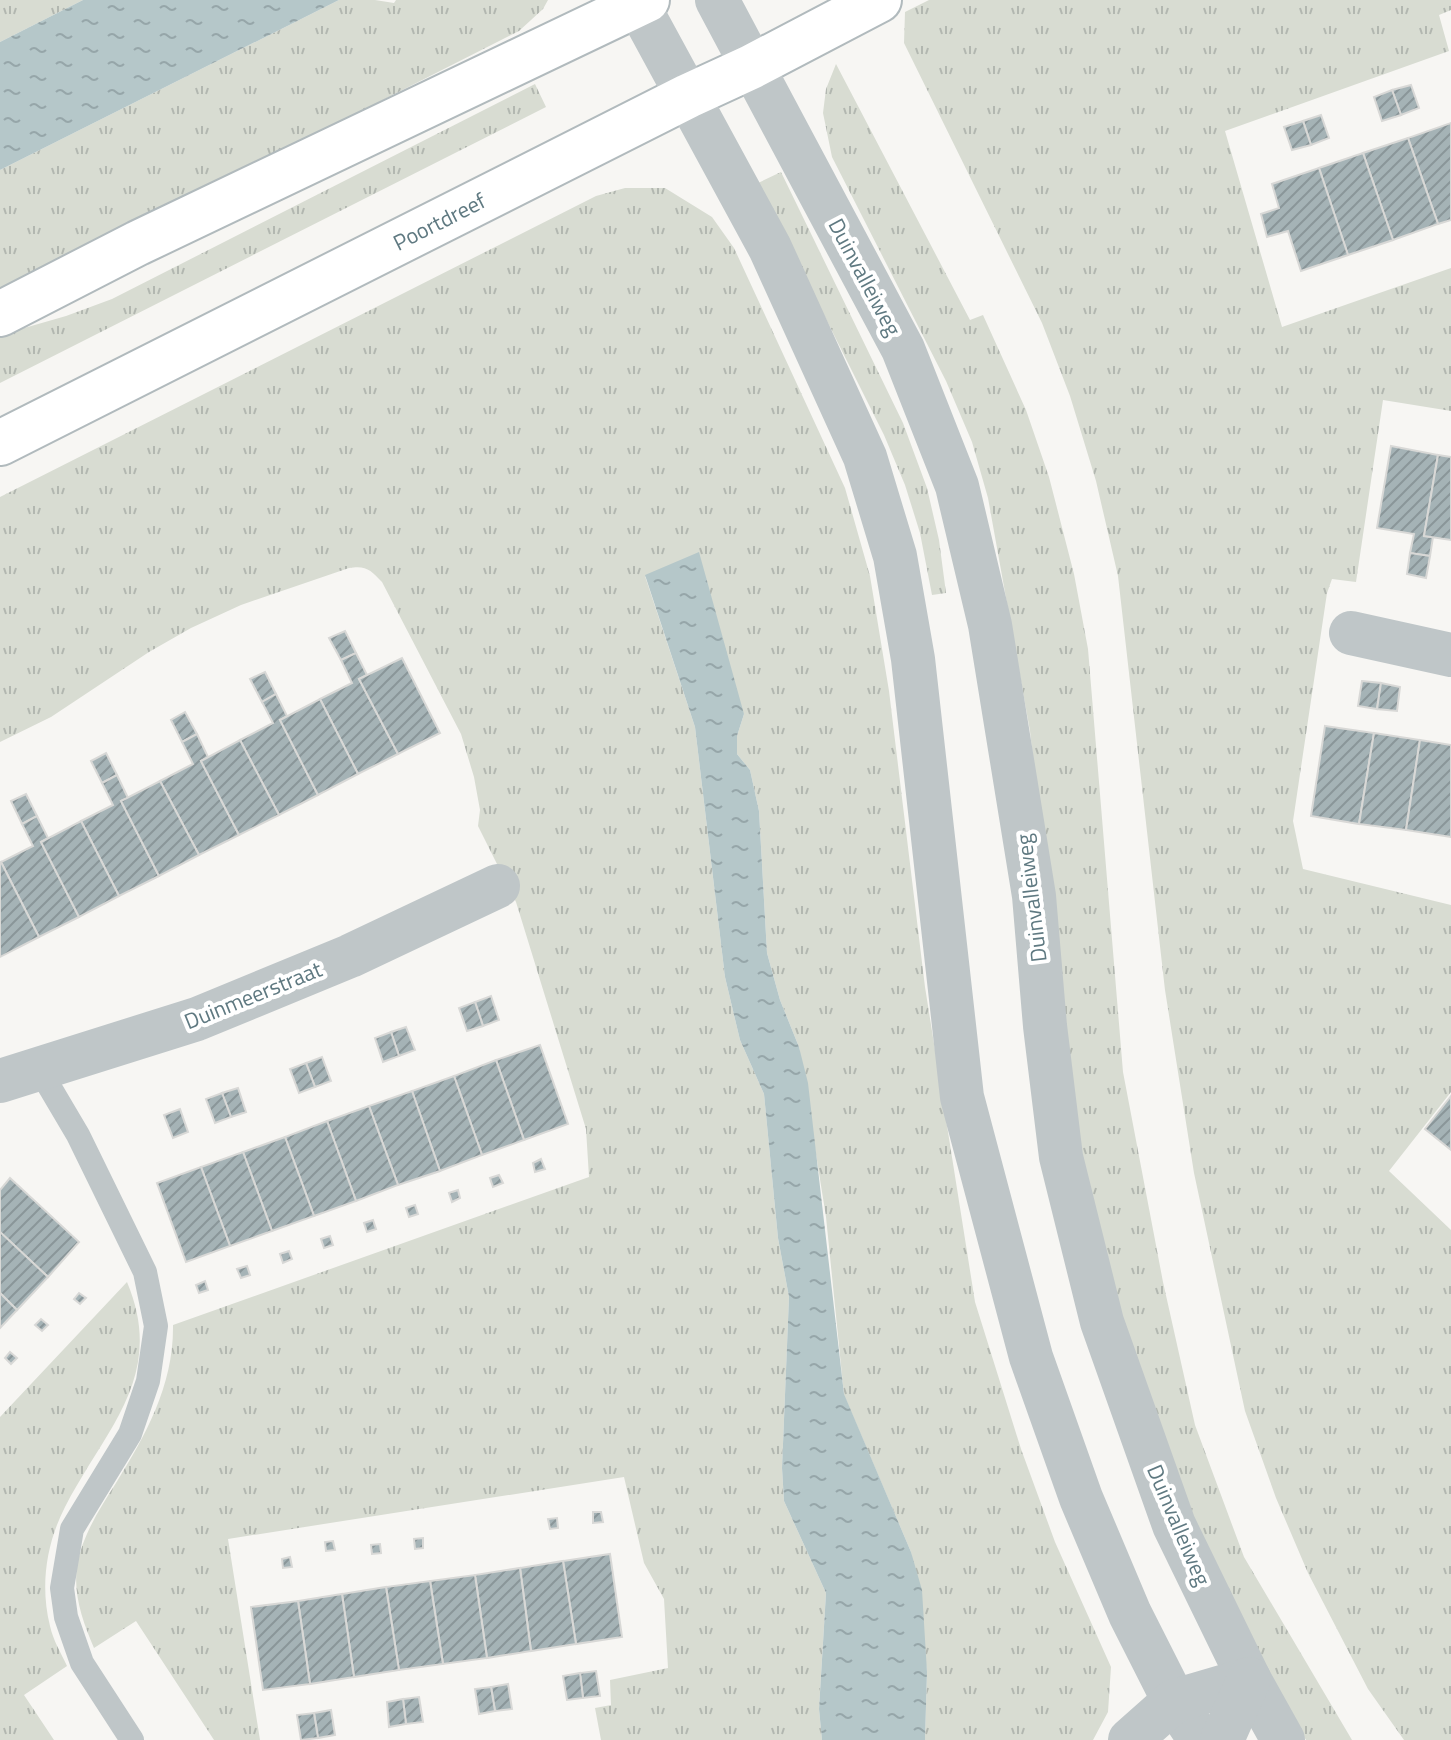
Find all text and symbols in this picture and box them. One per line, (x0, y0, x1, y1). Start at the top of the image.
street label: Poortdreef (387, 183, 492, 259)
street label: Duinvalleiweg (820, 212, 910, 342)
street label: Duinvalleiweg (1006, 832, 1056, 964)
street label: Duinmeerstraat (179, 952, 327, 1038)
street label: Duinvalleiweg (1138, 1459, 1220, 1591)

